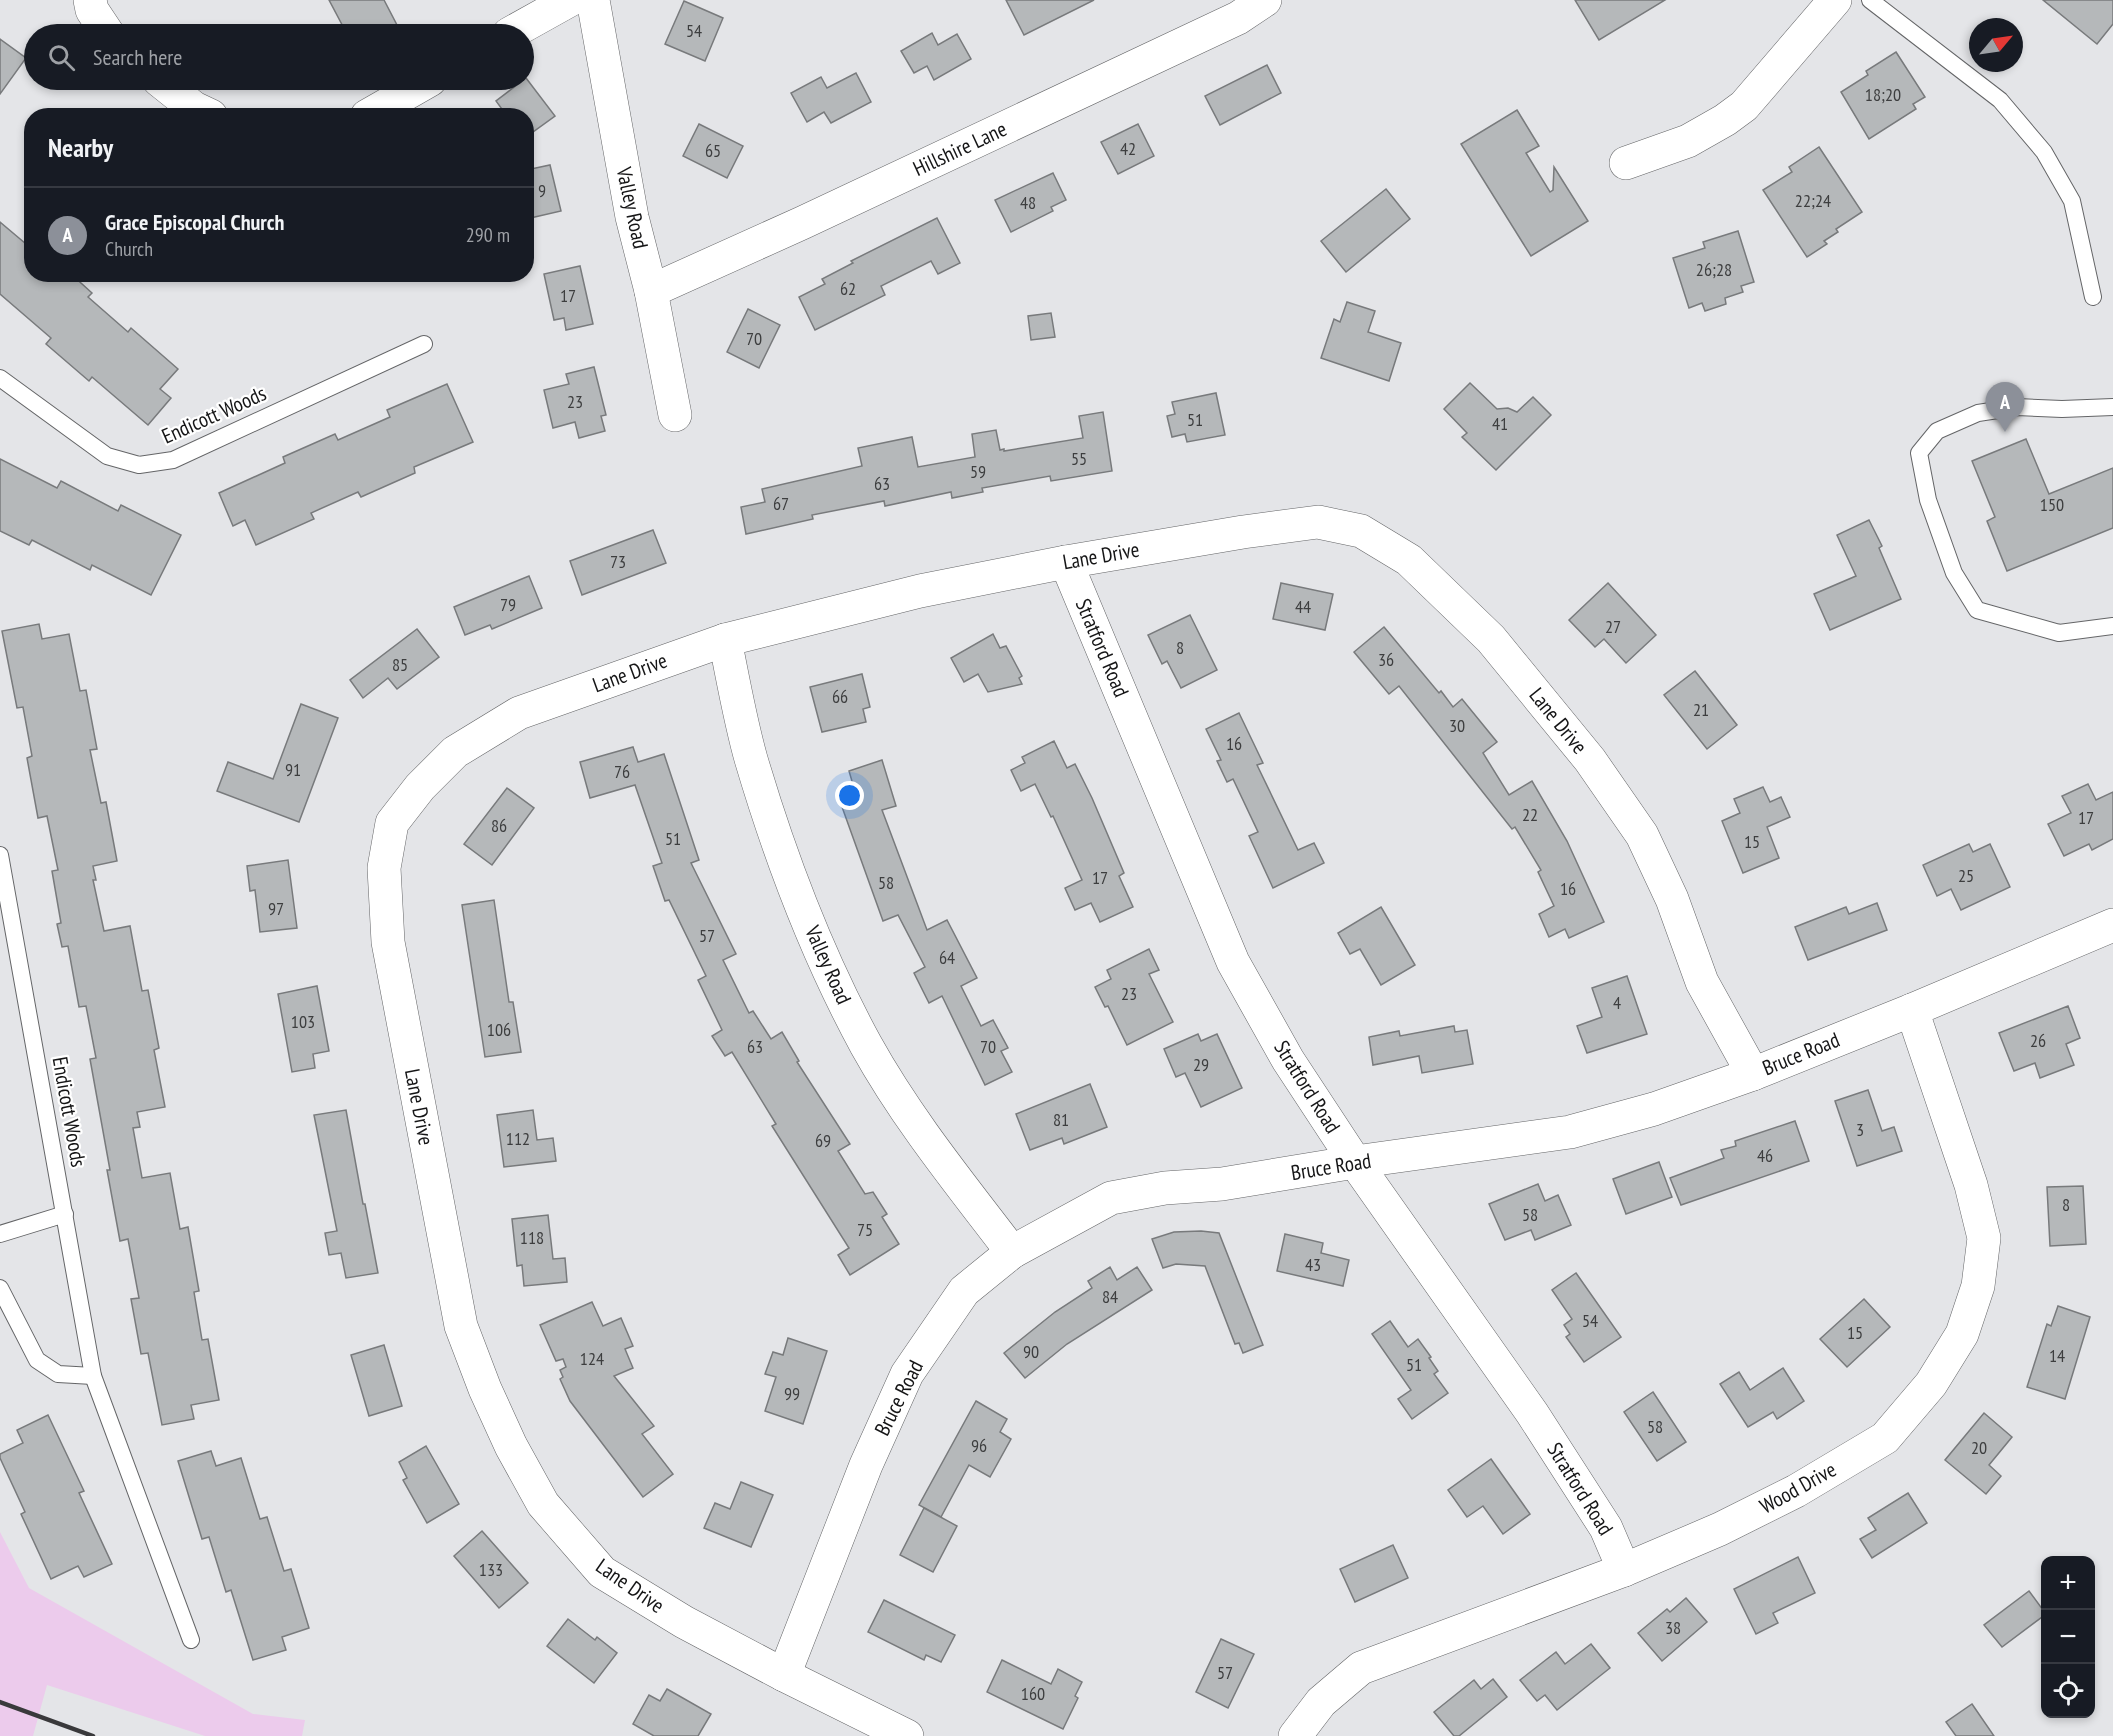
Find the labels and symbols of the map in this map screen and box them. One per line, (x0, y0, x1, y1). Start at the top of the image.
north arrow (1969, 18, 2023, 72)
house number: 54 (686, 19, 702, 42)
house number: 18;20 (1865, 83, 1901, 106)
street label: Hillshire Lane (909, 115, 1011, 182)
house number: 42 (1120, 137, 1136, 160)
house number: 65 (705, 139, 721, 162)
street label: Valley Road (610, 164, 654, 251)
house number: 9 (538, 179, 546, 202)
house number: 22;24 (1795, 189, 1831, 212)
house number: 48 (1020, 191, 1036, 214)
house number: 26;28 (1696, 258, 1732, 281)
house number: 62 (840, 277, 856, 300)
house number: 17 (560, 284, 576, 307)
house number: 70 (746, 327, 762, 350)
street label: Endicott Woods (157, 380, 270, 450)
pin: A (1986, 382, 2024, 432)
house number: 23 (567, 390, 583, 413)
house number: 51 (1187, 408, 1203, 431)
house number: 41 (1492, 412, 1508, 435)
house number: 55 (1071, 447, 1087, 470)
house number: 59 (970, 460, 986, 483)
house number: 63 (874, 472, 890, 495)
house number: 67 (773, 492, 789, 515)
house number: 150 (2040, 493, 2064, 516)
street label: Lane Drive (1060, 535, 1141, 576)
house number: 73 (610, 550, 626, 573)
house number: 79 (500, 593, 516, 616)
street label: Stratford Road (1070, 595, 1135, 701)
house number: 44 (1295, 595, 1311, 618)
house number: 27 (1605, 615, 1621, 638)
house number: 8 (1176, 636, 1184, 659)
street label: Lane Drive (589, 647, 671, 698)
house number: 36 (1378, 648, 1394, 671)
house number: 85 (392, 653, 408, 676)
street label: Lane Drive (1524, 682, 1593, 759)
house number: 66 (832, 685, 848, 708)
house number: 21 (1693, 698, 1709, 721)
house number: 30 (1449, 714, 1465, 737)
house number: 16 (1226, 732, 1242, 755)
house number: 91 (285, 758, 301, 781)
house number: 76 (614, 760, 630, 783)
your location (835, 781, 864, 810)
house number: 22 (1522, 803, 1538, 826)
house number: 17 (2078, 806, 2094, 829)
house number: 86 (491, 814, 507, 837)
house number: 51 (665, 827, 681, 850)
house number: 15 (1744, 830, 1760, 853)
house number: 25 (1958, 864, 1974, 887)
house number: 17 (1092, 866, 1108, 889)
house number: 58 (878, 871, 894, 894)
house number: 16 (1560, 877, 1576, 900)
house number: 97 (268, 897, 284, 920)
street label: Valley Road (799, 921, 858, 1008)
house number: 57 (699, 924, 715, 947)
house number: 64 (939, 946, 955, 969)
house number: 23 (1121, 982, 1137, 1005)
house number: 4 (1613, 991, 1621, 1014)
house number: 103 (291, 1010, 315, 1033)
house number: 106 (487, 1018, 511, 1041)
street label: Bruce Road (1758, 1026, 1843, 1081)
house number: 26 (2030, 1029, 2046, 1052)
house number: 63 (747, 1035, 763, 1058)
house number: 70 (980, 1035, 996, 1058)
street label: Stratford Road (1268, 1035, 1346, 1138)
house number: 29 (1193, 1053, 1209, 1076)
street label: Endicott Woods (47, 1055, 92, 1169)
street label: Lane Drive (399, 1066, 440, 1147)
house number: 81 (1053, 1108, 1069, 1131)
house number: 3 (1856, 1118, 1864, 1141)
house number: 112 (506, 1127, 530, 1150)
house number: 69 (815, 1129, 831, 1152)
house number: 46 (1757, 1144, 1773, 1167)
street label: Bruce Road (1289, 1147, 1373, 1186)
house number: 8 (2062, 1193, 2070, 1216)
house number: 58 (1522, 1203, 1538, 1226)
house number: 75 (857, 1218, 873, 1241)
house number: 118 (520, 1226, 544, 1249)
house number: 43 (1305, 1253, 1321, 1276)
house number: 84 (1102, 1285, 1118, 1308)
house number: 54 (1582, 1309, 1598, 1332)
house number: 15 (1847, 1321, 1863, 1344)
house number: 90 (1023, 1340, 1039, 1363)
house number: 14 (2049, 1344, 2065, 1367)
house number: 124 (580, 1347, 604, 1370)
house number: 51 (1406, 1353, 1422, 1376)
street label: Bruce Road (868, 1356, 929, 1440)
house number: 99 (784, 1382, 800, 1405)
house number: 58 (1647, 1415, 1663, 1438)
house number: 96 (971, 1434, 987, 1457)
house number: 20 (1971, 1436, 1987, 1459)
street label: Stratford Road (1541, 1437, 1619, 1540)
street label: Wood Drive (1755, 1456, 1841, 1520)
street label: Lane Drive (591, 1552, 670, 1619)
house number: 133 (479, 1558, 503, 1581)
house number: 38 (1665, 1616, 1681, 1639)
house number: 57 (1217, 1661, 1233, 1684)
house number: 160 (1021, 1682, 1045, 1705)

